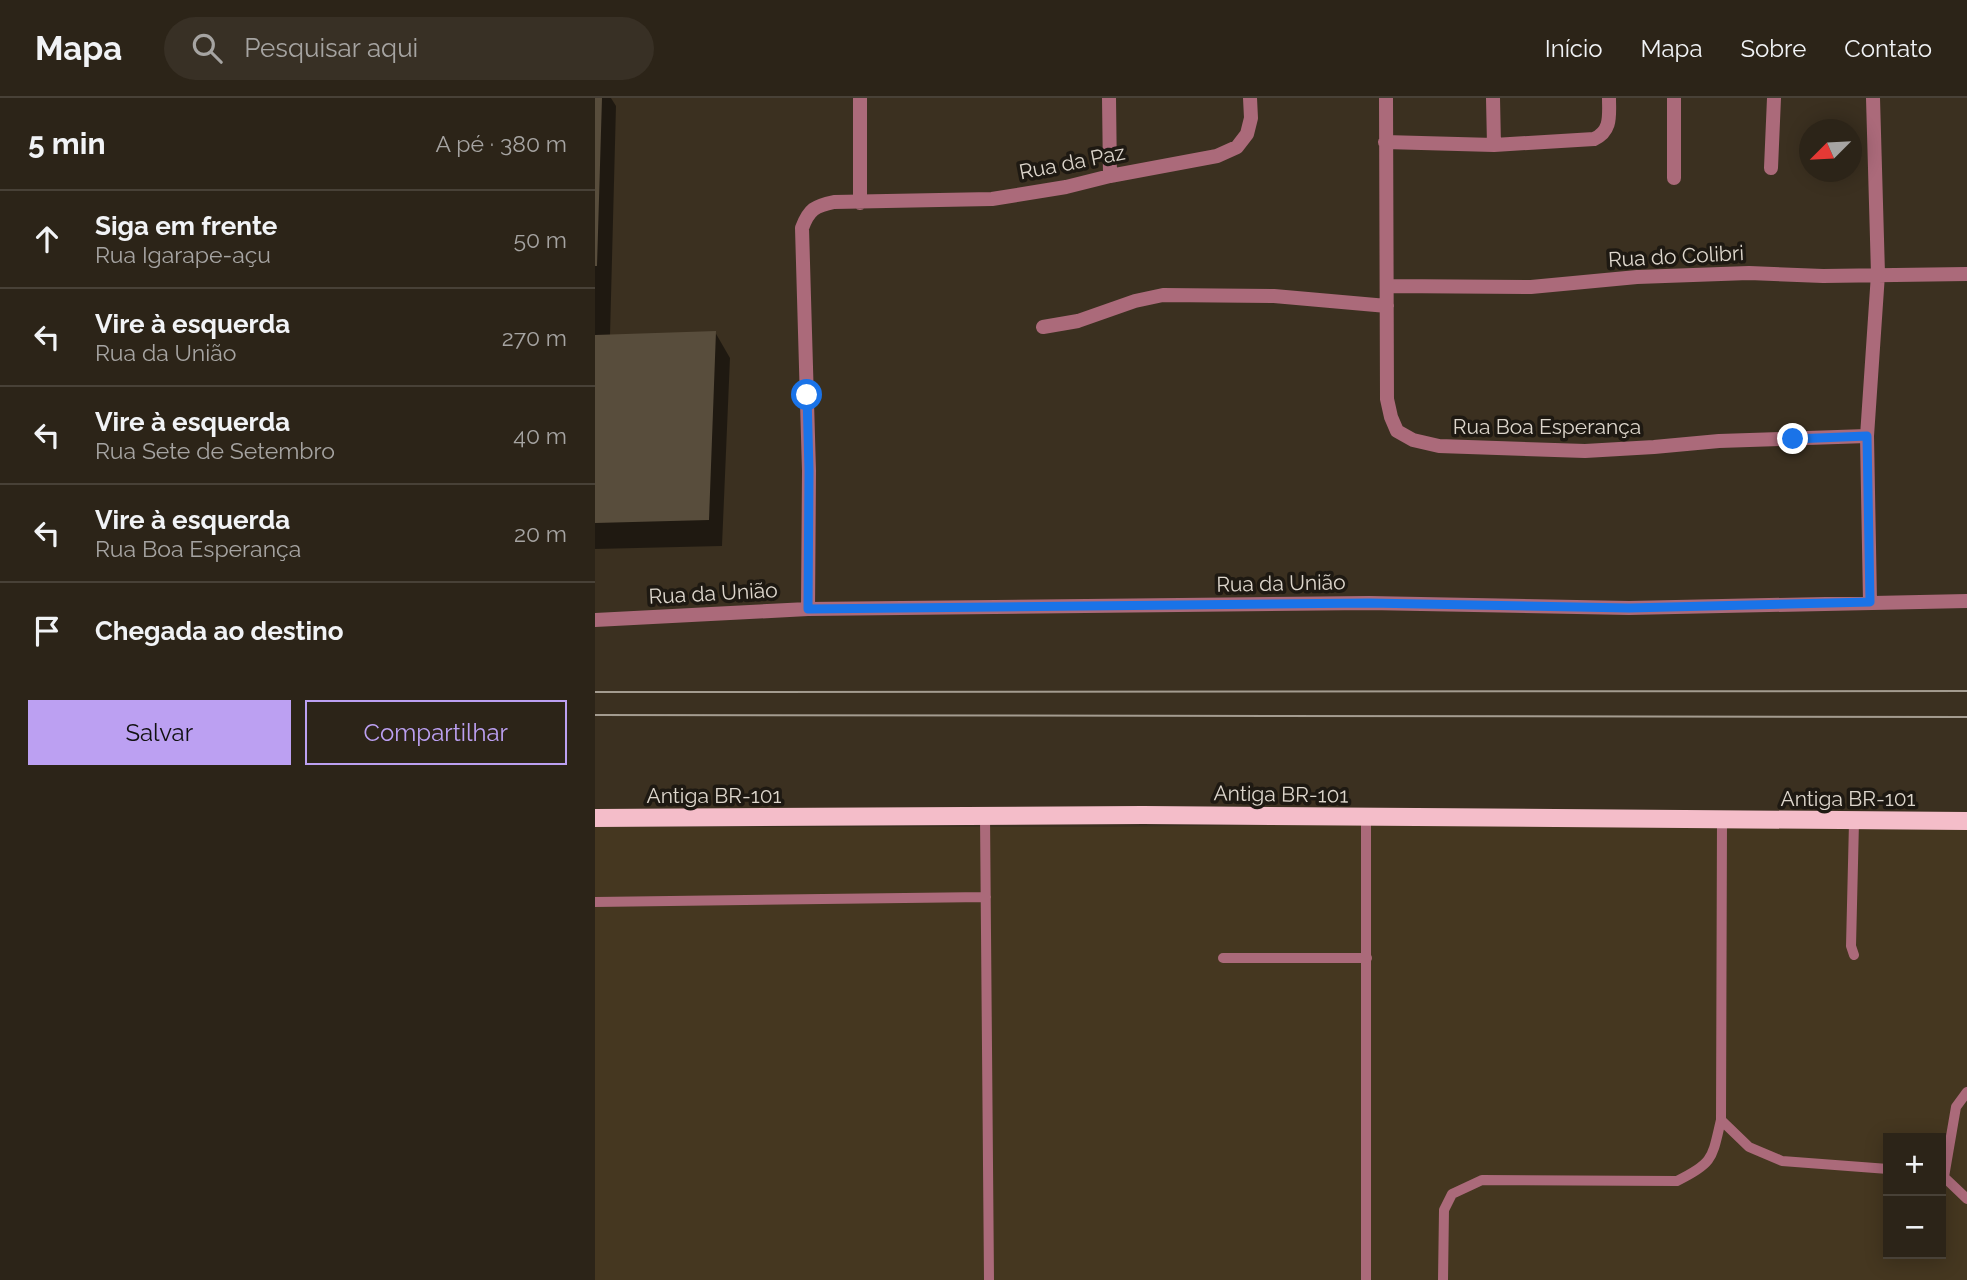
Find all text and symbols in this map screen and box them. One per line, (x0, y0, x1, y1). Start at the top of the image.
search box (164, 17, 654, 80)
text: Mapa (35, 29, 122, 68)
icon: search (188, 29, 226, 67)
text: Pesquisar aqui (244, 33, 418, 63)
text: Início (1545, 34, 1603, 63)
text: Mapa (1641, 34, 1702, 63)
text: Sobre (1740, 34, 1806, 63)
text: Contato (1844, 34, 1932, 63)
north arrow (1799, 119, 1862, 182)
text: 5 min (28, 126, 106, 161)
text: A pé · 380 m (436, 130, 567, 157)
street label: Rua da Paz (1017, 139, 1127, 185)
text: Siga em frente (95, 211, 277, 241)
icon: ahead (28, 220, 66, 258)
text: 50 m (513, 226, 567, 253)
street label: Rua do Colibri (1608, 240, 1744, 272)
text: Rua Igarape-açu (95, 241, 271, 268)
text: Vire à esquerda (95, 309, 290, 339)
icon: left (28, 318, 66, 356)
text: 270 m (502, 324, 567, 351)
text: Rua da União (95, 339, 237, 366)
route start (791, 379, 822, 410)
text: Vire à esquerda (95, 407, 290, 437)
street label: Rua Boa Esperança (1453, 414, 1641, 439)
icon: left (28, 416, 66, 454)
text: 40 m (513, 422, 567, 449)
route end (1777, 423, 1808, 454)
text: Rua Sete de Setembro (95, 437, 335, 464)
text: Vire à esquerda (95, 505, 290, 535)
icon: left (28, 514, 66, 552)
text: 20 m (514, 520, 567, 547)
text: Rua Boa Esperança (95, 535, 301, 562)
street label: Rua da União (1216, 569, 1346, 597)
street label: Rua da União (648, 577, 778, 609)
icon: arrive (28, 612, 66, 650)
text: Chegada ao destino (95, 616, 344, 646)
button: Salvar (28, 700, 291, 765)
button: Compartilhar (305, 700, 567, 765)
street label: Antiga BR-101 (1213, 780, 1349, 808)
street label: Antiga BR-101 (647, 783, 782, 808)
street label: Antiga BR-101 (1781, 786, 1916, 811)
map controls (1883, 1133, 1946, 1259)
button: + (1883, 1133, 1946, 1196)
button: − (1883, 1196, 1946, 1259)

